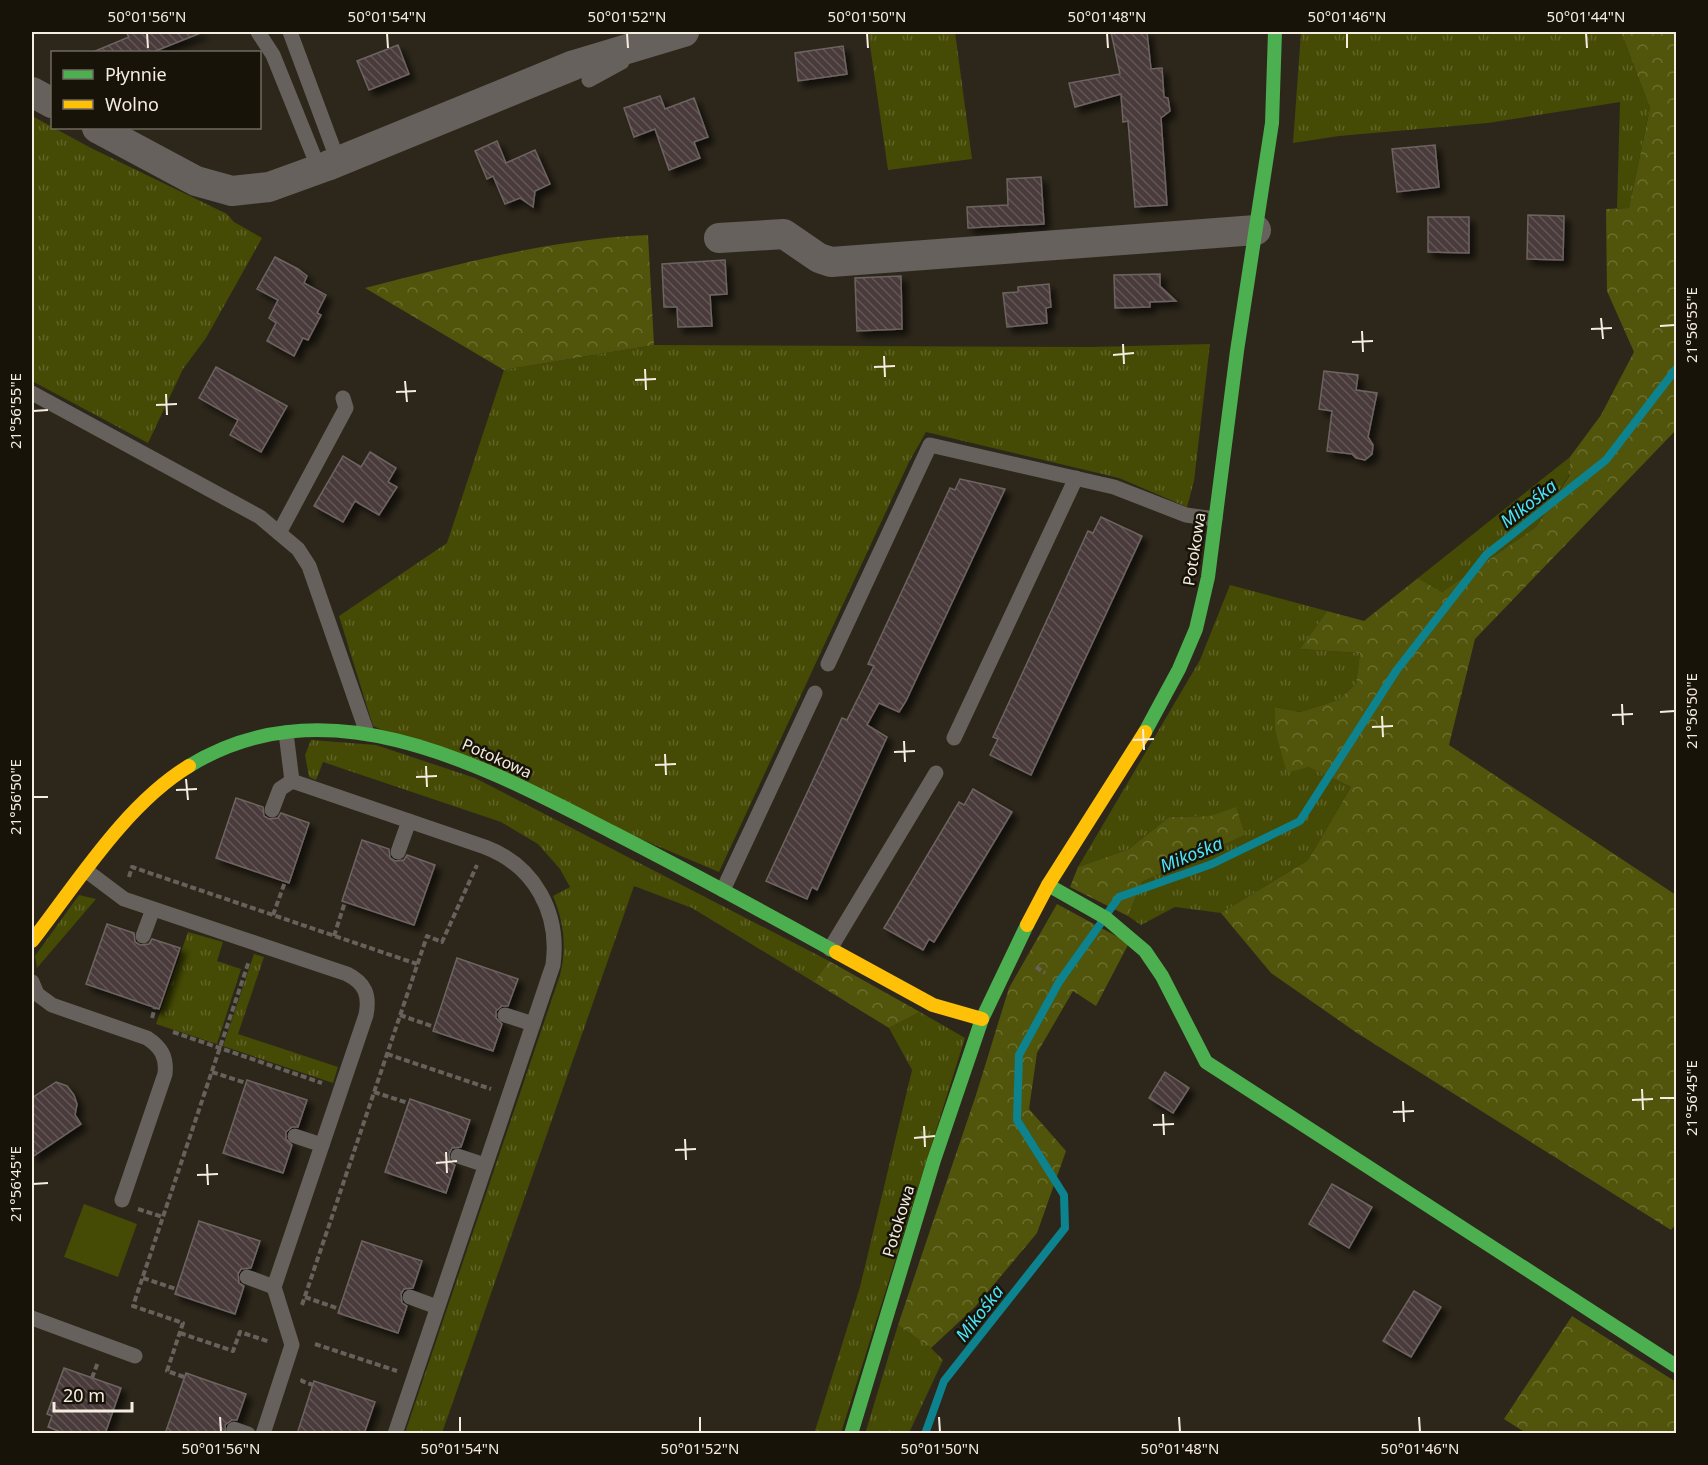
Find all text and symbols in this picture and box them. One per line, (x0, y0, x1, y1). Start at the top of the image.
text: 50°01'56"N (108, 6, 186, 26)
text: 50°01'54"N (348, 6, 426, 26)
text: 50°01'52"N (588, 6, 666, 26)
text: 50°01'50"N (828, 6, 906, 26)
text: 50°01'48"N (1068, 6, 1146, 26)
text: 50°01'46"N (1308, 6, 1386, 26)
text: 50°01'44"N (1547, 6, 1625, 26)
legend (51, 51, 261, 129)
text: Płynnie (105, 62, 167, 86)
text: Wolno (105, 92, 159, 116)
text: 21°56'55"E (1681, 287, 1701, 363)
text: 21°56'55"E (5, 373, 25, 449)
water label: Mikośka (1495, 473, 1561, 533)
street label: Potokowa (1177, 511, 1211, 587)
text: 21°56'50"E (1681, 673, 1701, 749)
street label: Potokowa (459, 733, 535, 783)
text: 21°56'50"E (5, 759, 25, 835)
water label: Mikośka (1156, 831, 1226, 877)
text: 21°56'45"E (1681, 1060, 1701, 1136)
text: 21°56'45"E (5, 1146, 25, 1222)
street label: Potokowa (877, 1182, 919, 1260)
water label: Mikośka (949, 1280, 1009, 1346)
scale bar (54, 1375, 132, 1413)
text: 20 m (63, 1383, 105, 1407)
text: 50°01'56"N (182, 1438, 260, 1458)
text: 50°01'54"N (421, 1438, 499, 1458)
text: 50°01'52"N (661, 1438, 739, 1458)
text: 50°01'50"N (901, 1438, 979, 1458)
text: 50°01'48"N (1141, 1438, 1219, 1458)
text: 50°01'46"N (1381, 1438, 1459, 1458)

